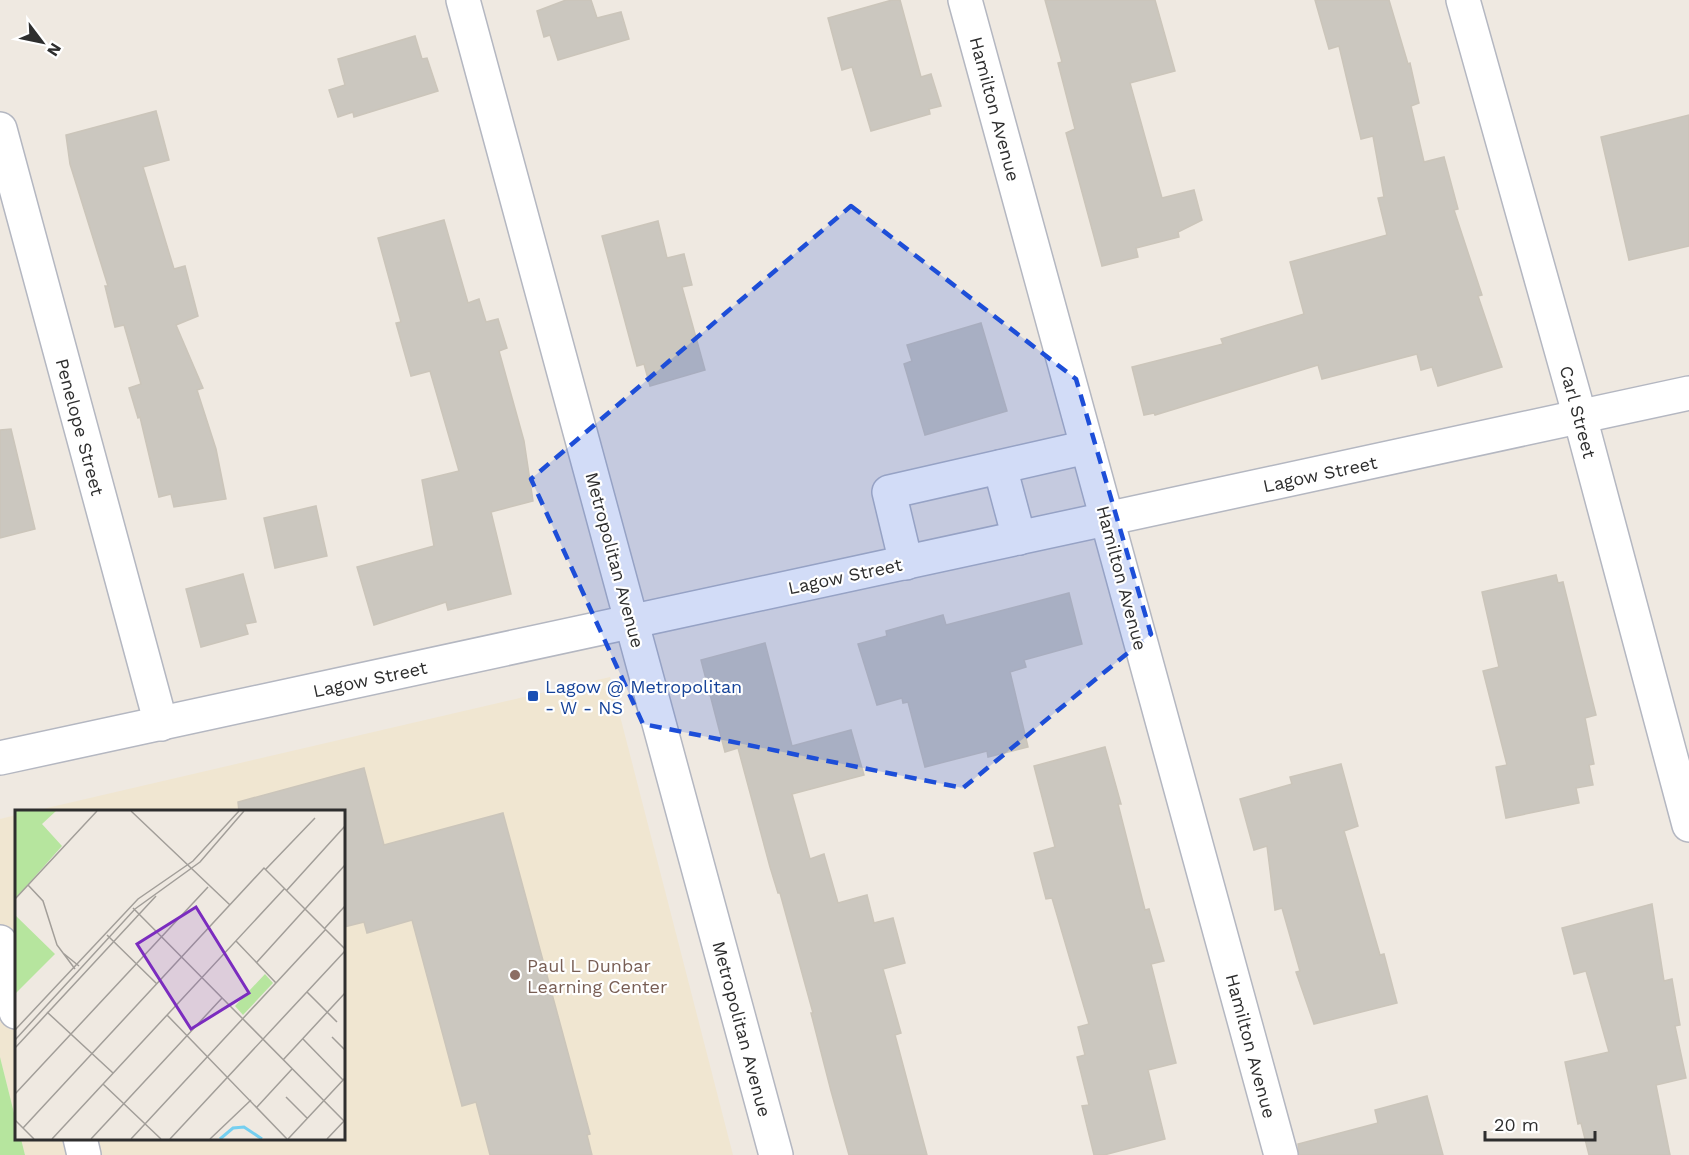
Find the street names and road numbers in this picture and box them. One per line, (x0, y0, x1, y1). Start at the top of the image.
street label: Hamilton Avenue (966, 34, 1024, 184)
street label: Penelope Street (52, 356, 109, 498)
street label: Carl Street (1556, 363, 1601, 461)
street label: Lagow Street (1261, 452, 1379, 496)
street label: Metropolitan Avenue (581, 470, 649, 650)
street label: Hamilton Avenue (1093, 503, 1151, 653)
street label: Lagow Street (786, 554, 904, 598)
street label: Lagow Street (311, 657, 429, 701)
street label: Metropolitan Avenue (708, 939, 776, 1119)
street label: Hamilton Avenue (1222, 971, 1280, 1121)

